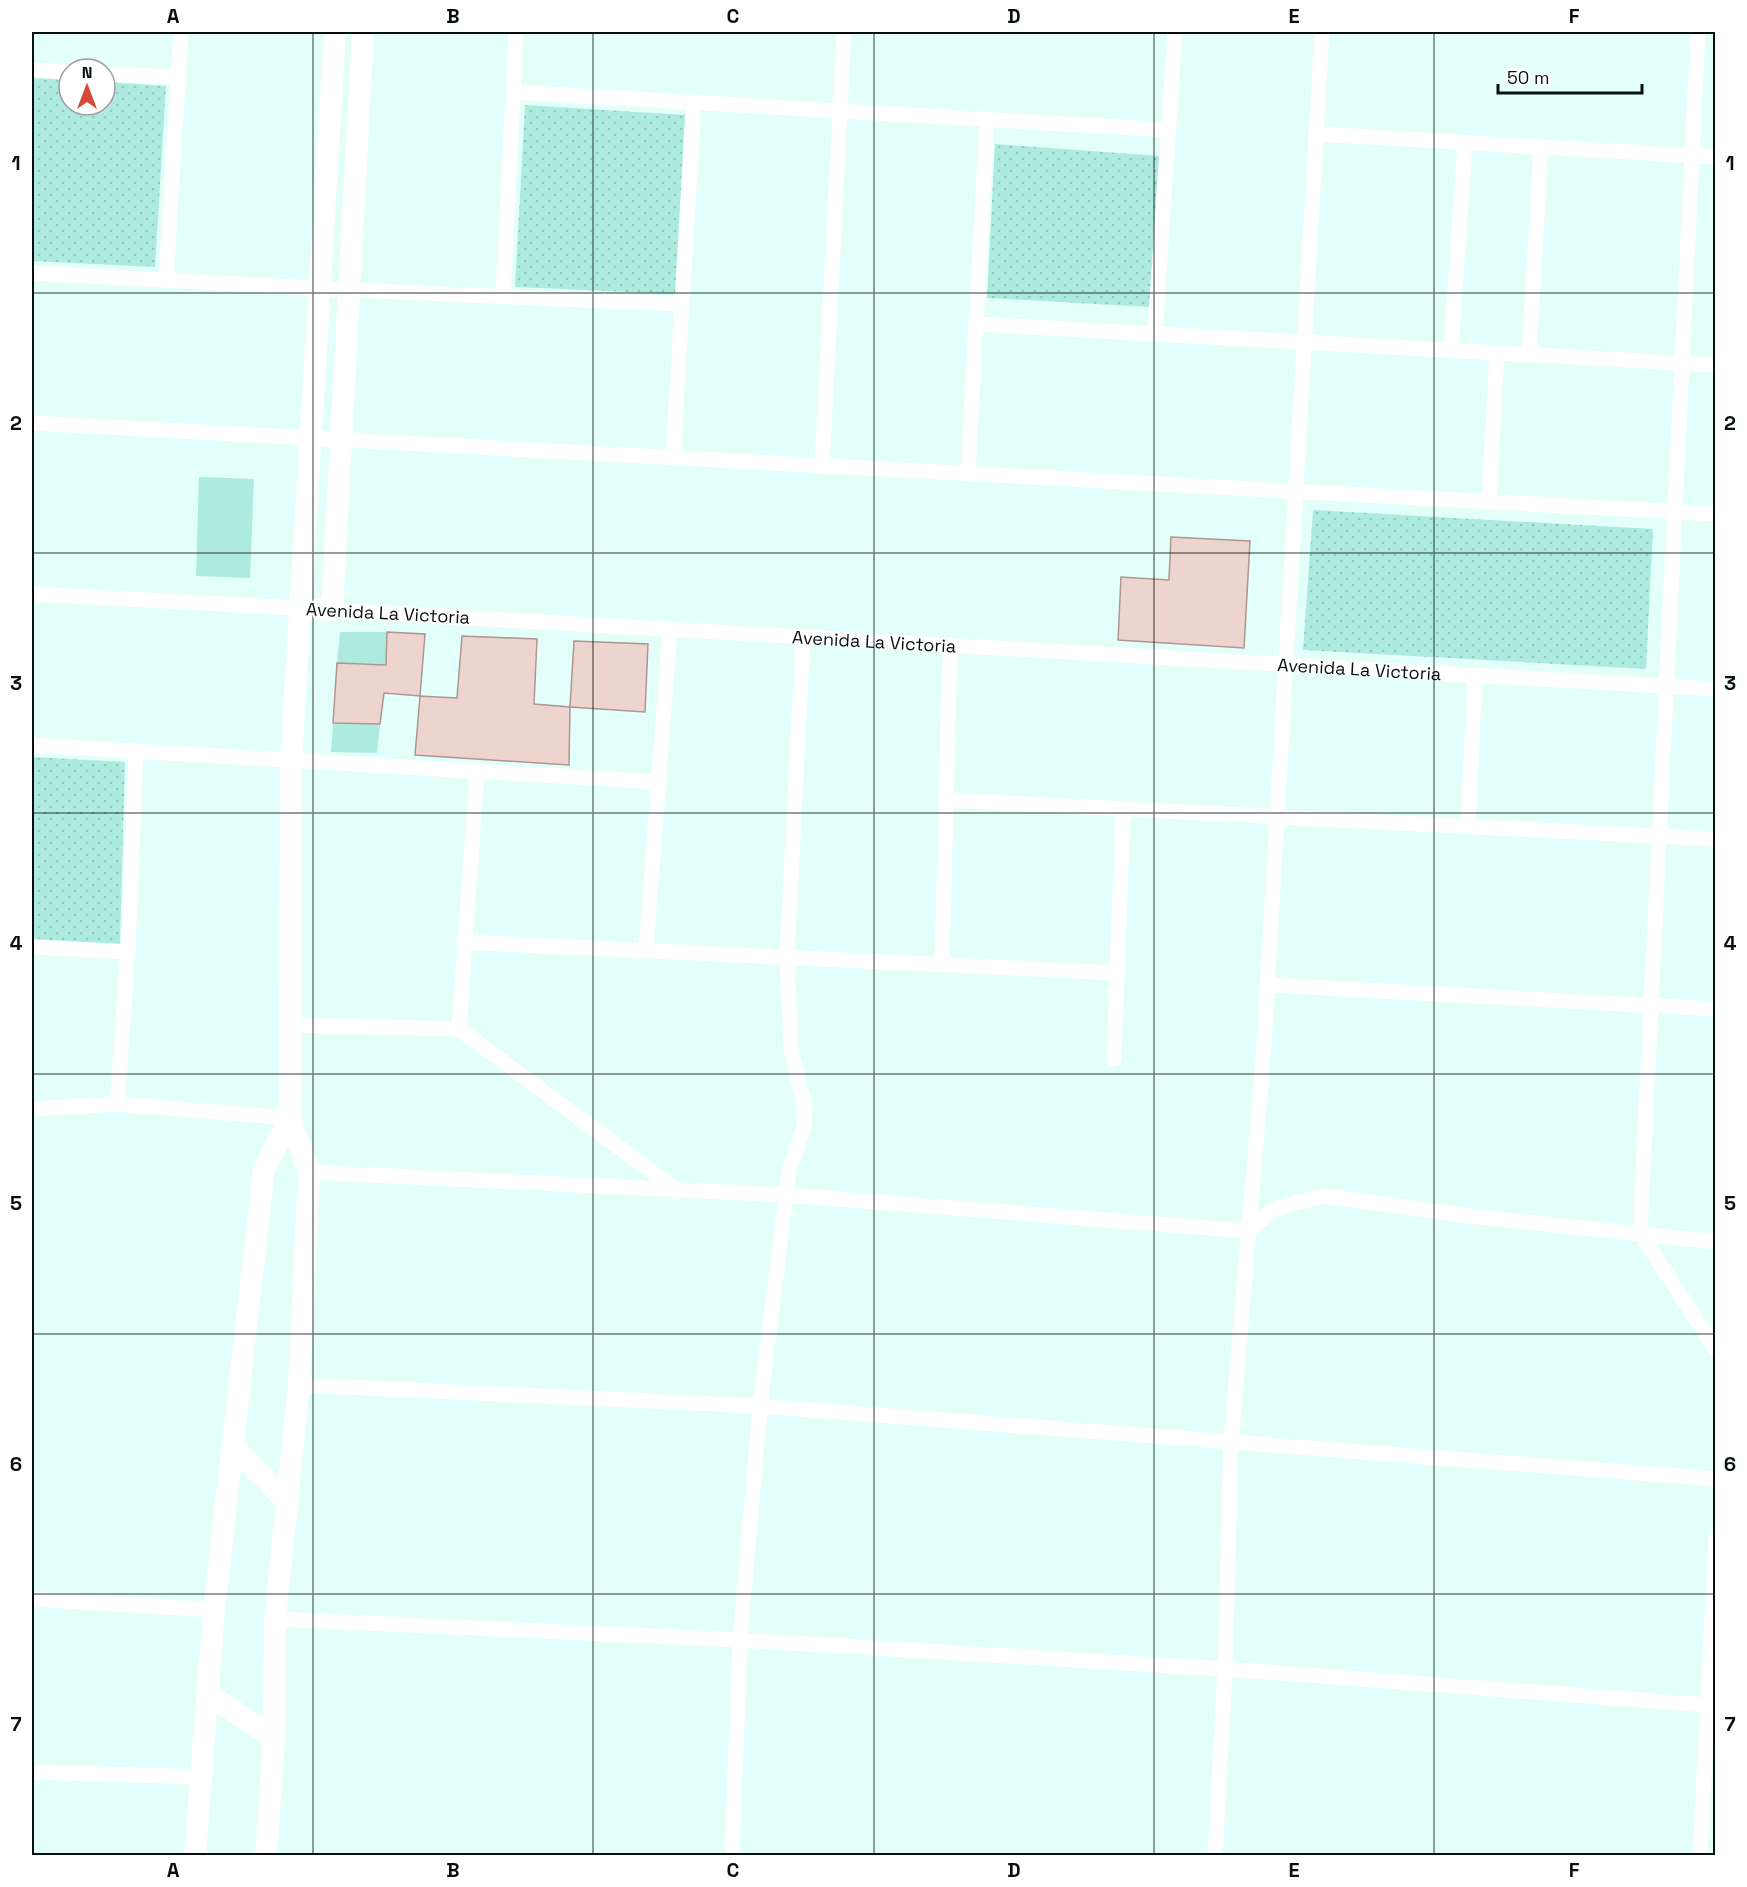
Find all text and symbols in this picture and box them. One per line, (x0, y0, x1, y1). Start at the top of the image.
text: A (167, 3, 180, 29)
text: B (446, 3, 460, 29)
text: C (727, 3, 740, 29)
text: D (1007, 3, 1021, 29)
text: E (1288, 3, 1300, 29)
text: F (1569, 3, 1580, 29)
north arrow (57, 57, 117, 117)
scale bar (1498, 57, 1642, 95)
text: N (82, 62, 92, 83)
text: 50 m (1507, 66, 1549, 89)
text: 1 (11, 150, 21, 176)
text: 1 (1725, 150, 1735, 176)
text: 2 (10, 410, 22, 436)
text: 2 (1724, 410, 1736, 436)
street label: Avenida La Victoria (305, 597, 471, 629)
street label: Avenida La Victoria (791, 625, 957, 657)
street label: Avenida La Victoria (1277, 652, 1442, 685)
text: 3 (10, 670, 22, 696)
text: 3 (1724, 670, 1736, 696)
text: 4 (10, 930, 23, 956)
text: 4 (1724, 930, 1737, 956)
text: 5 (10, 1190, 22, 1216)
text: 5 (1724, 1190, 1736, 1216)
text: 6 (10, 1451, 22, 1477)
text: 6 (1724, 1451, 1736, 1477)
text: 7 (10, 1711, 22, 1737)
text: 7 (1724, 1711, 1736, 1737)
text: A (167, 1857, 180, 1883)
text: B (446, 1857, 460, 1883)
text: C (727, 1857, 740, 1883)
text: D (1007, 1857, 1021, 1883)
text: E (1288, 1857, 1300, 1883)
text: F (1569, 1857, 1580, 1883)

